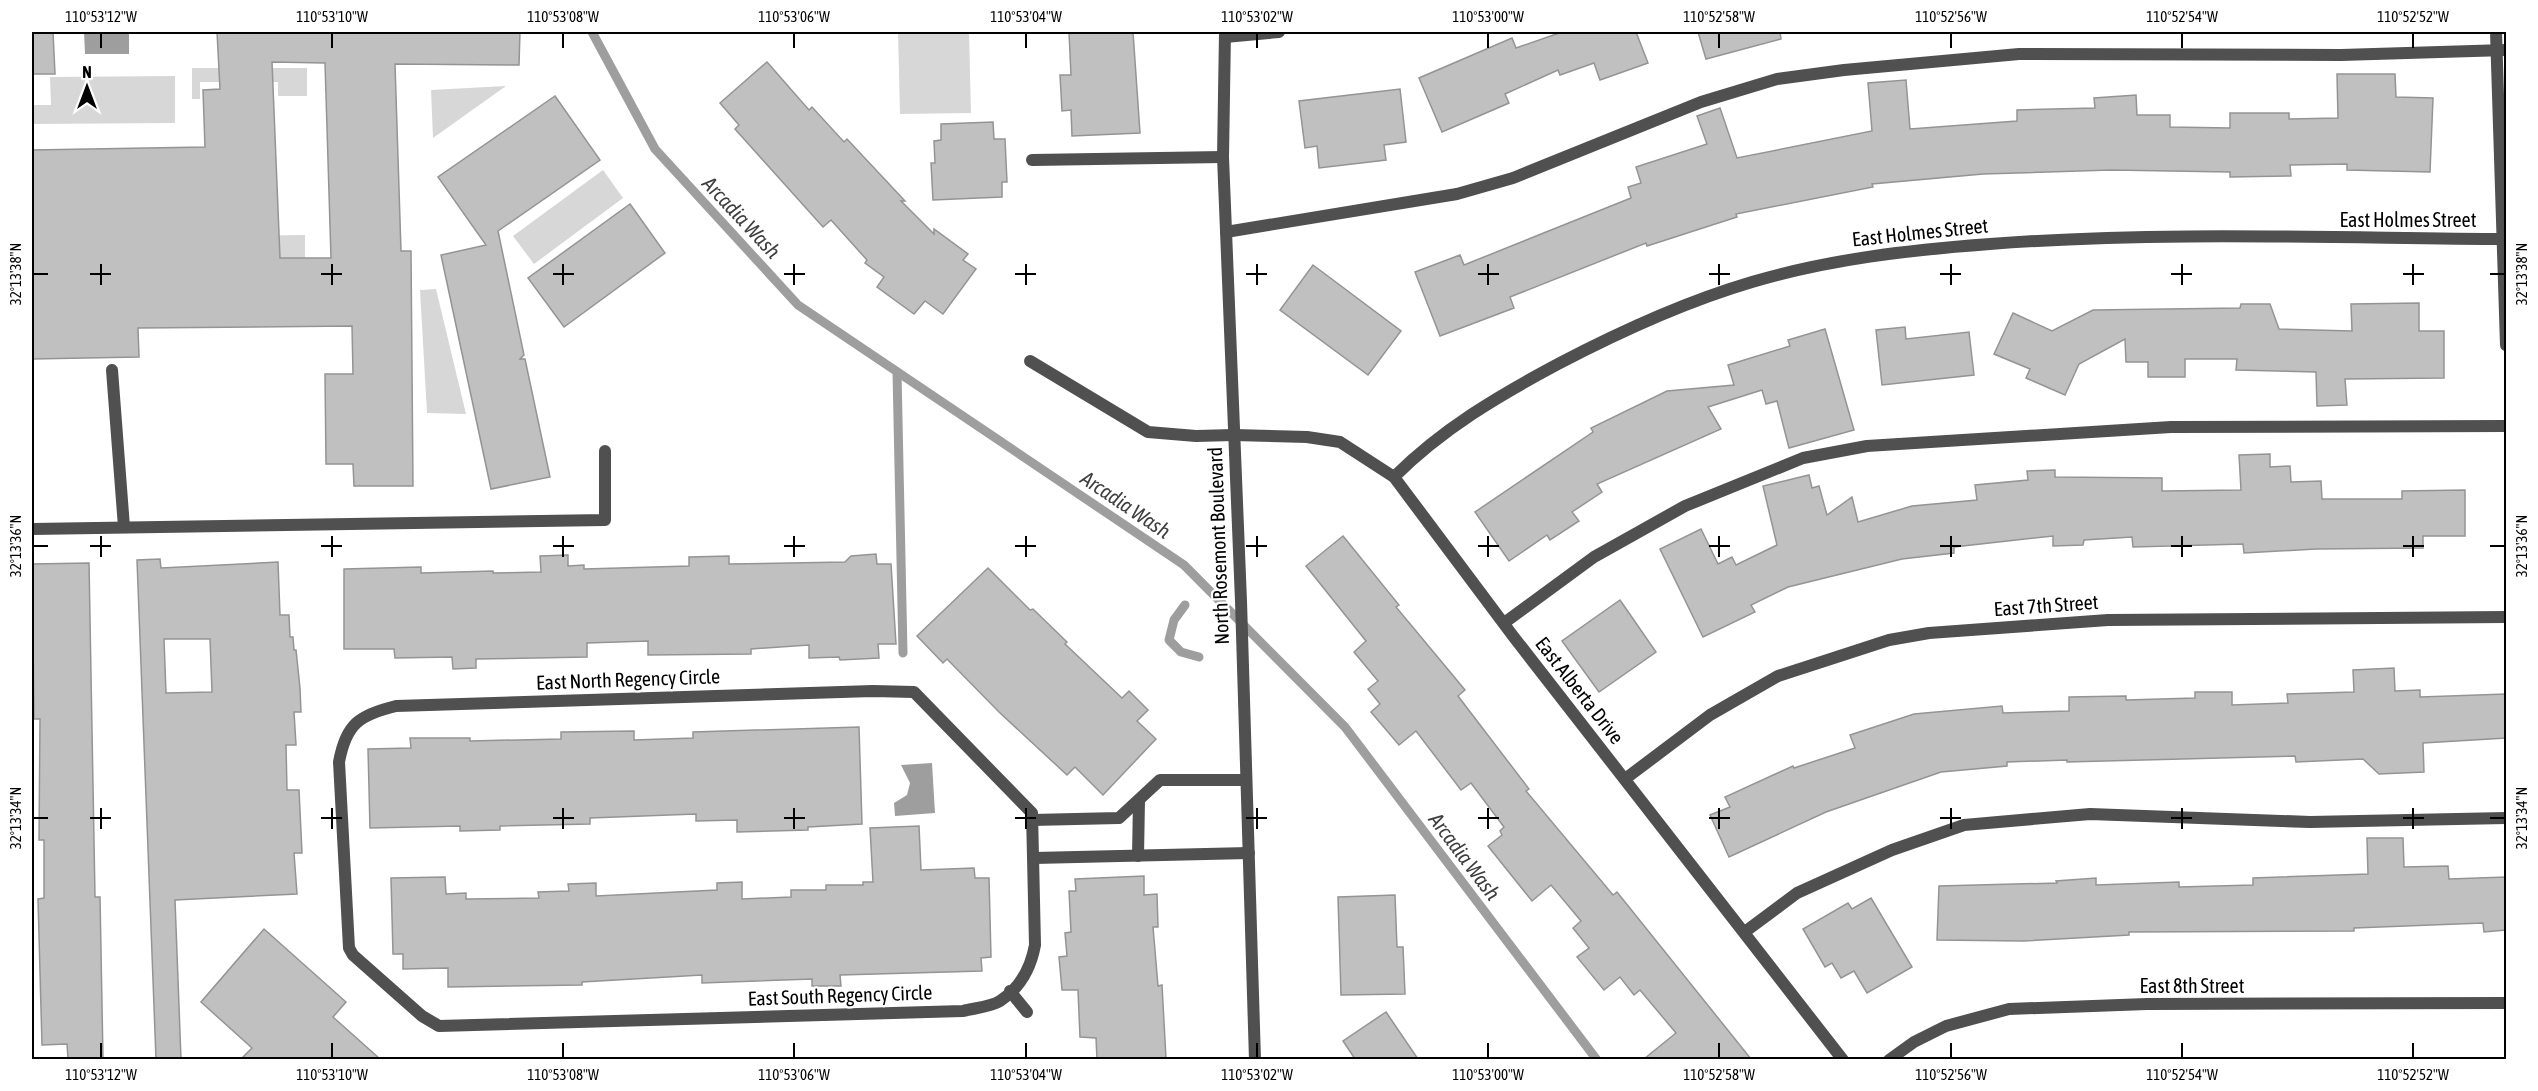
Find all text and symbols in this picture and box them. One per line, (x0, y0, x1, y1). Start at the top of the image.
text: 110°53'12"W (65, 8, 137, 25)
text: 110°53'10"W (296, 8, 368, 25)
text: 110°53'08"W (527, 8, 599, 25)
text: 110°53'06"W (758, 8, 830, 25)
text: 110°53'04"W (990, 8, 1062, 25)
text: 110°53'02"W (1221, 8, 1293, 25)
text: 110°53'00"W (1452, 8, 1524, 25)
text: 110°52'58"W (1683, 8, 1755, 25)
text: 110°52'56"W (1915, 8, 1987, 25)
text: 110°52'54"W (2146, 8, 2218, 25)
text: 110°52'52"W (2377, 8, 2449, 25)
north arrow (57, 57, 117, 117)
text: N (82, 63, 92, 81)
water label: Arcadia Wash (697, 170, 786, 263)
street label: East Holmes Street (2340, 208, 2477, 231)
street label: East Holmes Street (1851, 213, 1989, 251)
text: 32°13'38"N (7, 243, 24, 305)
text: 32°13'38"N (2513, 243, 2530, 305)
street label: North Rosemont Boulevard (1203, 447, 1233, 645)
water label: Arcadia Wash (1076, 465, 1175, 543)
text: 32°13'36"N (7, 515, 24, 577)
text: 32°13'36"N (2513, 515, 2530, 577)
street label: East 7th Street (1993, 590, 2099, 620)
street label: East Alberta Drive (1531, 632, 1629, 748)
street label: East North Regency Circle (536, 664, 720, 694)
text: 32°13'34"N (7, 787, 24, 849)
text: 32°13'34"N (2513, 787, 2530, 849)
water label: Arcadia Wash (1424, 807, 1506, 904)
street label: East 8th Street (2140, 974, 2245, 997)
street label: East South Regency Circle (747, 980, 933, 1010)
text: 110°53'12"W (65, 1066, 137, 1083)
text: 110°53'10"W (296, 1066, 368, 1083)
text: 110°53'08"W (527, 1066, 599, 1083)
text: 110°53'06"W (758, 1066, 830, 1083)
text: 110°53'04"W (990, 1066, 1062, 1083)
text: 110°53'02"W (1221, 1066, 1293, 1083)
text: 110°53'00"W (1452, 1066, 1524, 1083)
text: 110°52'58"W (1683, 1066, 1755, 1083)
text: 110°52'56"W (1915, 1066, 1987, 1083)
text: 110°52'54"W (2146, 1066, 2218, 1083)
text: 110°52'52"W (2377, 1066, 2449, 1083)

